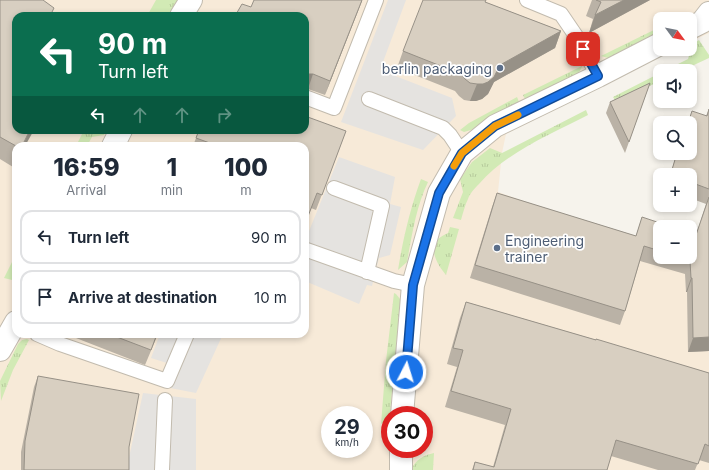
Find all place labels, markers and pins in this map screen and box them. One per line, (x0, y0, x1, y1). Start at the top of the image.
pin (566, 32, 600, 66)
place label: berlin packaging (382, 60, 492, 77)
marker: berlin packaging (495, 63, 505, 73)
place label: Engineering trainer (505, 232, 584, 265)
marker: Engineering trainer (492, 243, 502, 253)

